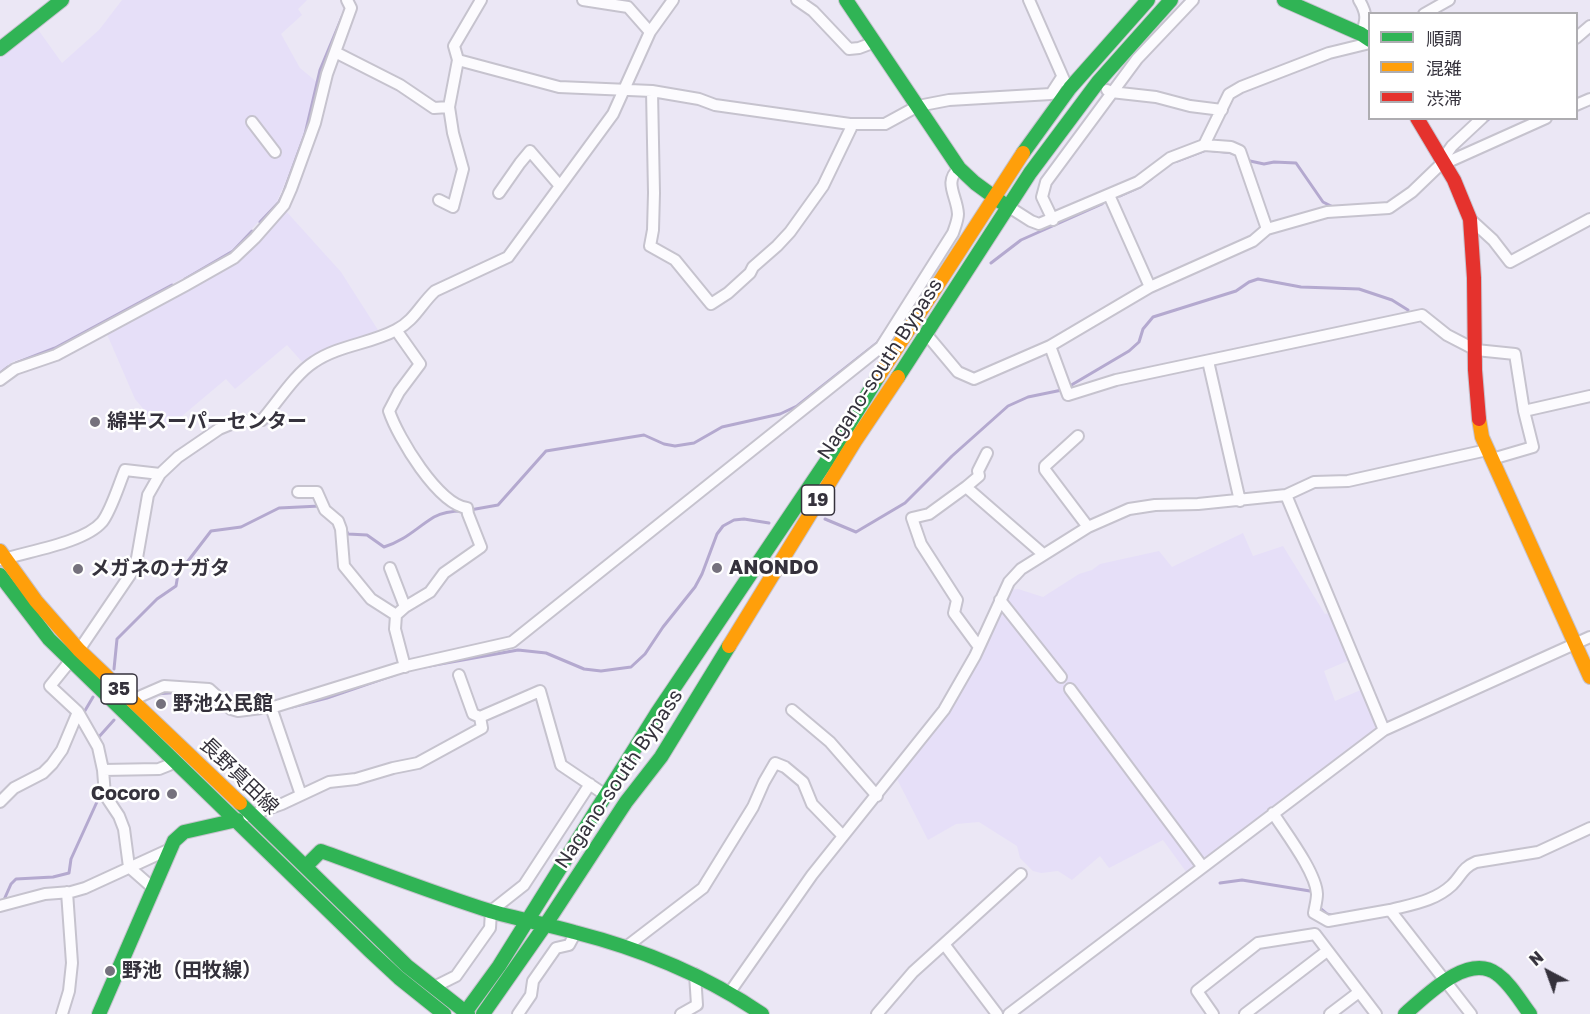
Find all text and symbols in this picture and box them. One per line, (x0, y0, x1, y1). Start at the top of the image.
legend (1368, 12, 1578, 120)
text: 順調 (1426, 27, 1462, 49)
text: 混雑 (1426, 57, 1462, 79)
text: 渋滞 (1426, 87, 1462, 109)
street label: Nagano-south Bypass (812, 274, 948, 464)
place label: 綿半スーパーセンター (107, 410, 307, 434)
marker: 綿半スーパーセンター (88, 415, 102, 429)
road number: 19 (802, 485, 834, 515)
place label: ANONDO (729, 556, 819, 580)
place label: メガネのナガタ (90, 557, 230, 581)
marker: ANONDO (710, 561, 724, 575)
marker: メガネのナガタ (71, 562, 85, 576)
road number: 35 (101, 674, 137, 704)
street label: Nagano-south Bypass (550, 685, 688, 873)
place label: 野池公民館 (173, 692, 273, 716)
marker: 野池公民館 (154, 697, 168, 711)
street label: 長野真田線 (195, 733, 283, 819)
place label: Cocoro (91, 782, 160, 806)
marker: Cocoro (165, 787, 179, 801)
north arrow (1518, 942, 1578, 1002)
text: N (1525, 947, 1547, 970)
place label: 野池（田牧線） (122, 959, 262, 983)
marker: 野池（田牧線） (103, 964, 117, 978)

